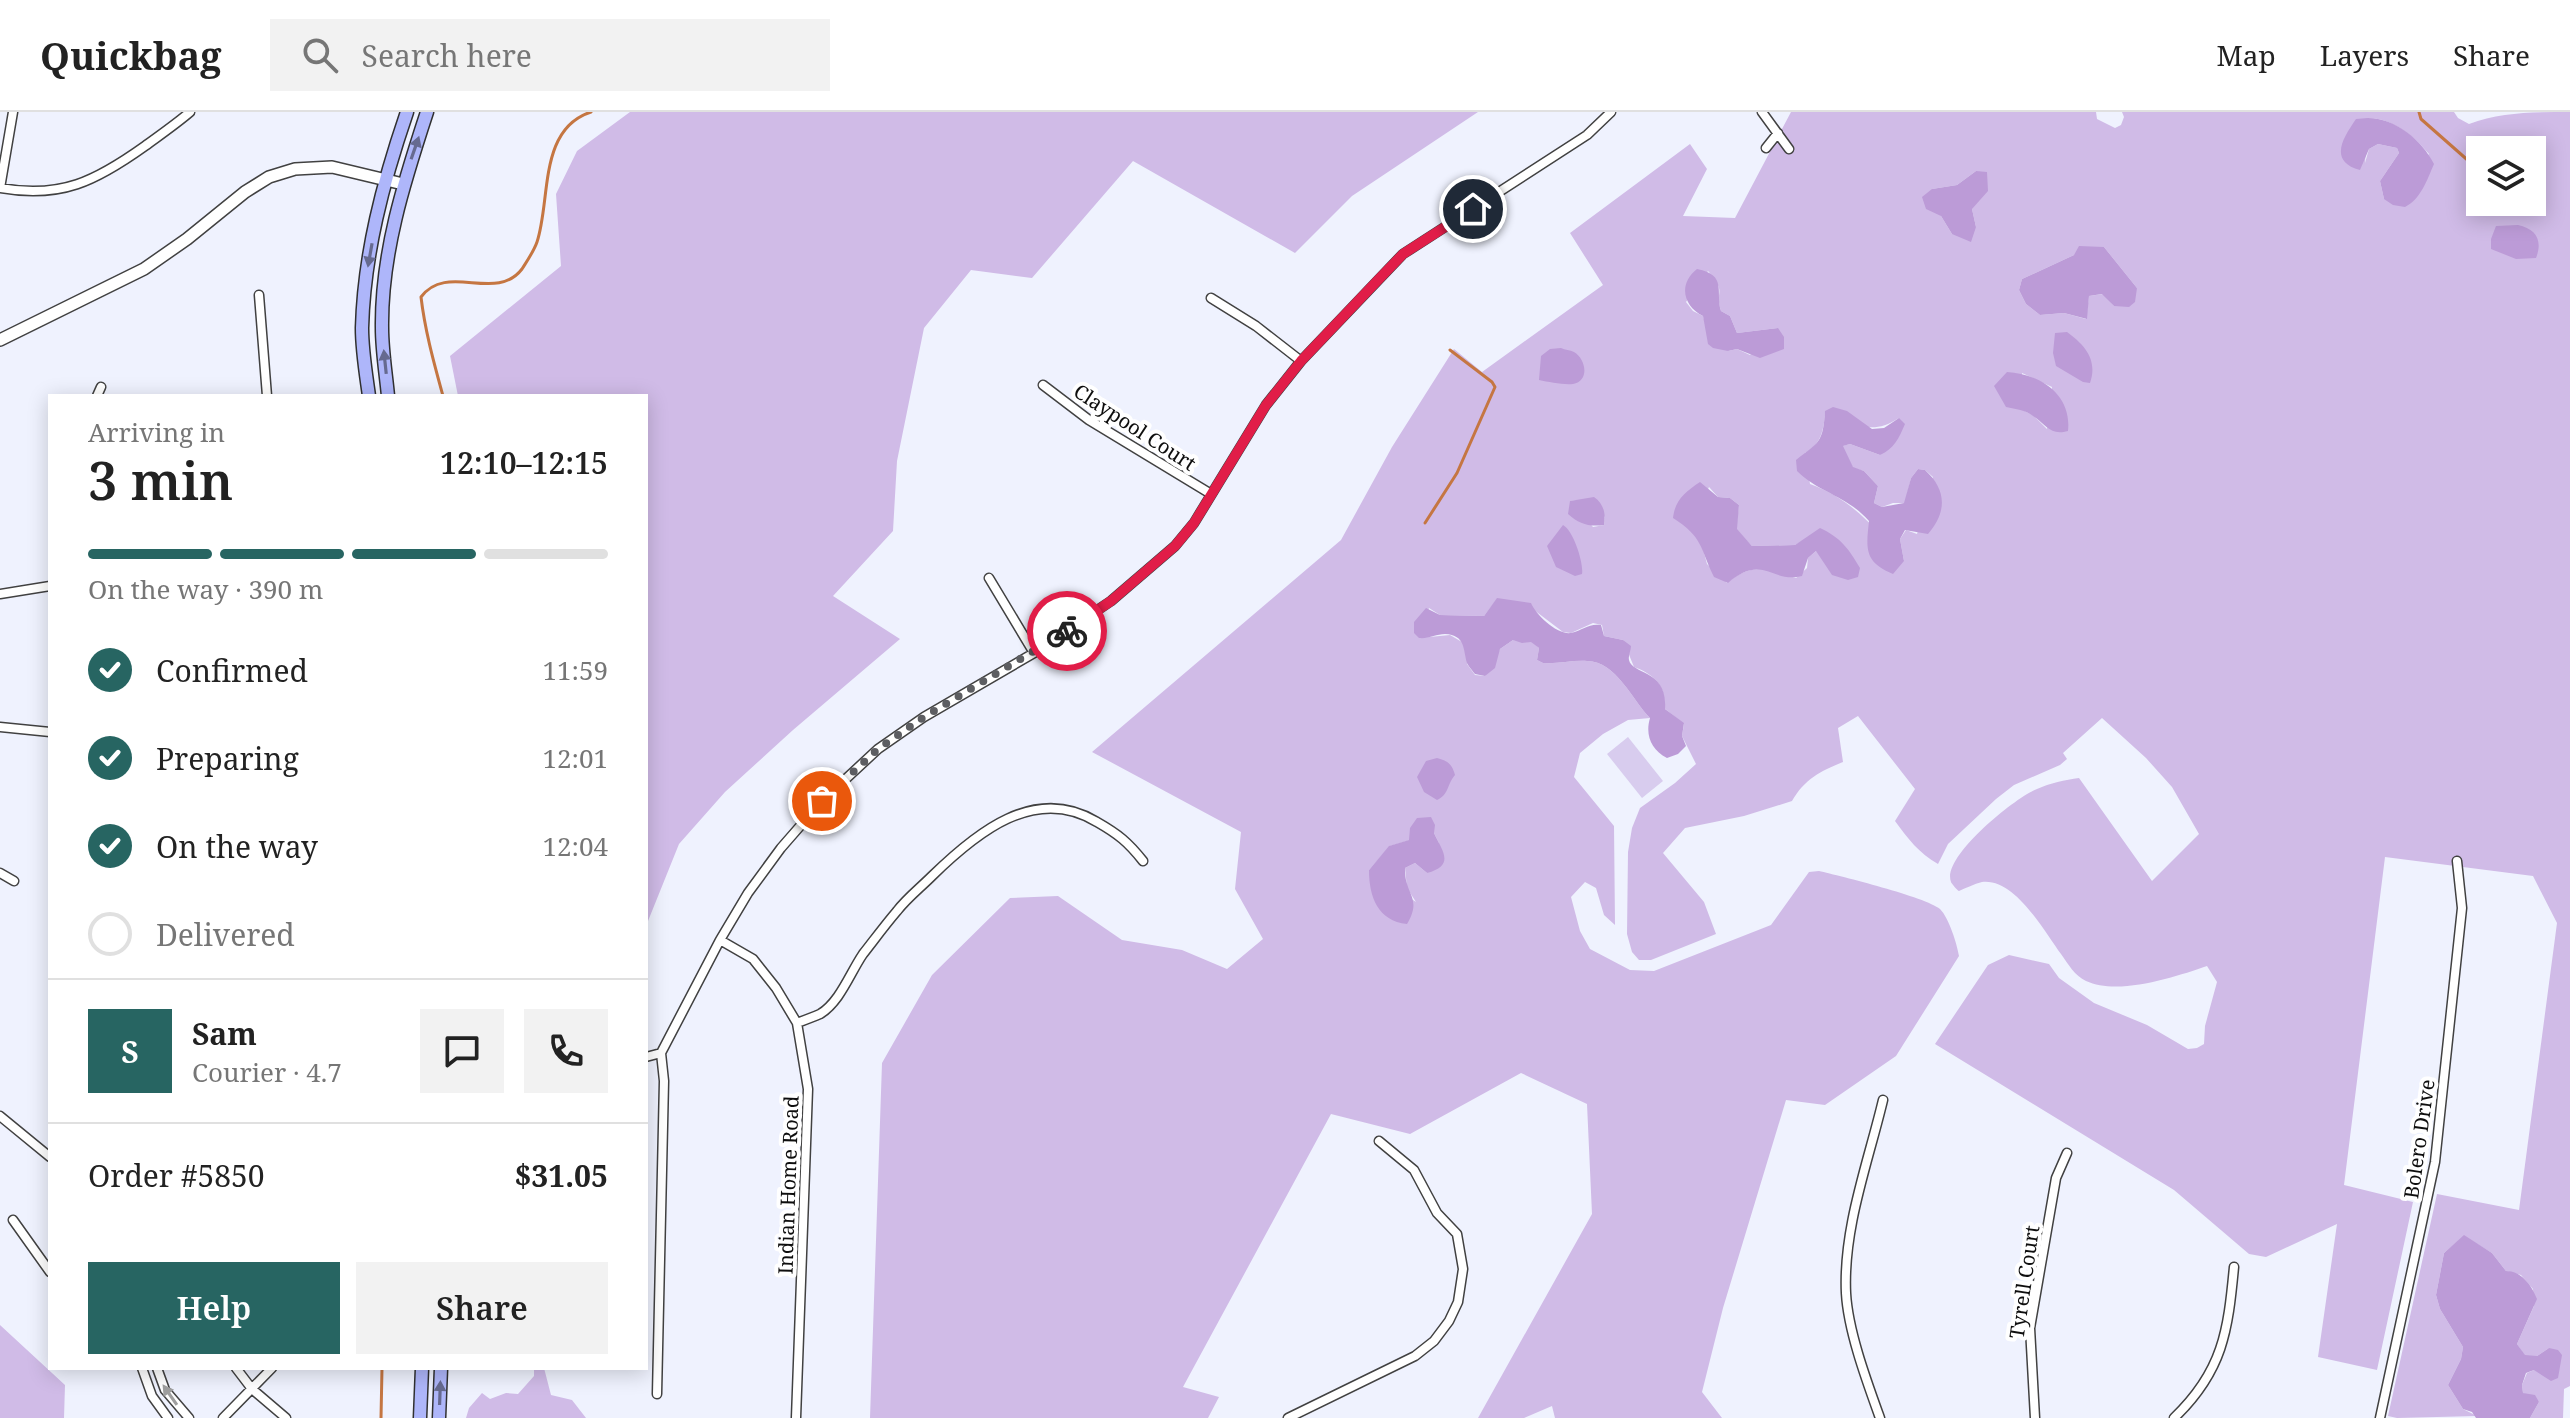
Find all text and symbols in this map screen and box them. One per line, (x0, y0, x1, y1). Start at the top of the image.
search box (270, 19, 830, 91)
text: Quickbag (40, 29, 222, 81)
icon: search (298, 33, 342, 77)
text: Search here (362, 35, 532, 76)
text: Map (2217, 36, 2276, 74)
text: Layers (2320, 36, 2409, 74)
text: Share (2453, 36, 2530, 74)
one-way arrow (409, 136, 421, 160)
map controls (2466, 136, 2546, 216)
button: layers (2466, 136, 2546, 216)
pin (1439, 175, 1507, 243)
icon: home (1451, 187, 1495, 231)
one-way arrow (363, 242, 376, 267)
one-way arrow (378, 349, 391, 374)
street label: Claypool Court (1069, 377, 1201, 477)
text: Arriving in (88, 414, 225, 450)
text: 12:10–12:15 (440, 442, 608, 483)
text: 3 min (88, 444, 233, 515)
text: On the way · 390 m (88, 571, 323, 607)
courier (1027, 591, 1107, 671)
icon: bike (1045, 609, 1089, 653)
icon: check (88, 648, 132, 692)
text: Confirmed (156, 650, 308, 691)
text: 11:59 (542, 652, 608, 688)
icon: check (88, 736, 132, 780)
text: Preparing (156, 738, 299, 779)
text: 12:01 (542, 740, 608, 776)
pin (788, 767, 856, 835)
icon: bag (800, 779, 844, 823)
icon: check (88, 824, 132, 868)
text: On the way (156, 826, 318, 867)
text: 12:04 (542, 828, 608, 864)
text: Delivered (156, 914, 295, 955)
button: chat (420, 1009, 504, 1093)
button: phone (524, 1009, 608, 1093)
text: Sam (192, 1013, 257, 1054)
text: S (121, 1031, 139, 1072)
text: Courier · 4.7 (192, 1054, 342, 1090)
street label: Bolero Drive (2397, 1078, 2441, 1200)
street label: Indian Home Road (771, 1095, 805, 1275)
text: Order #5850 (88, 1155, 265, 1196)
text: $31.05 (514, 1155, 608, 1196)
street label: Tyrell Court (2003, 1224, 2045, 1340)
button: Help (88, 1262, 340, 1354)
button: Share (356, 1262, 608, 1354)
one-way arrow (434, 1380, 446, 1405)
one-way arrow (163, 1384, 178, 1405)

